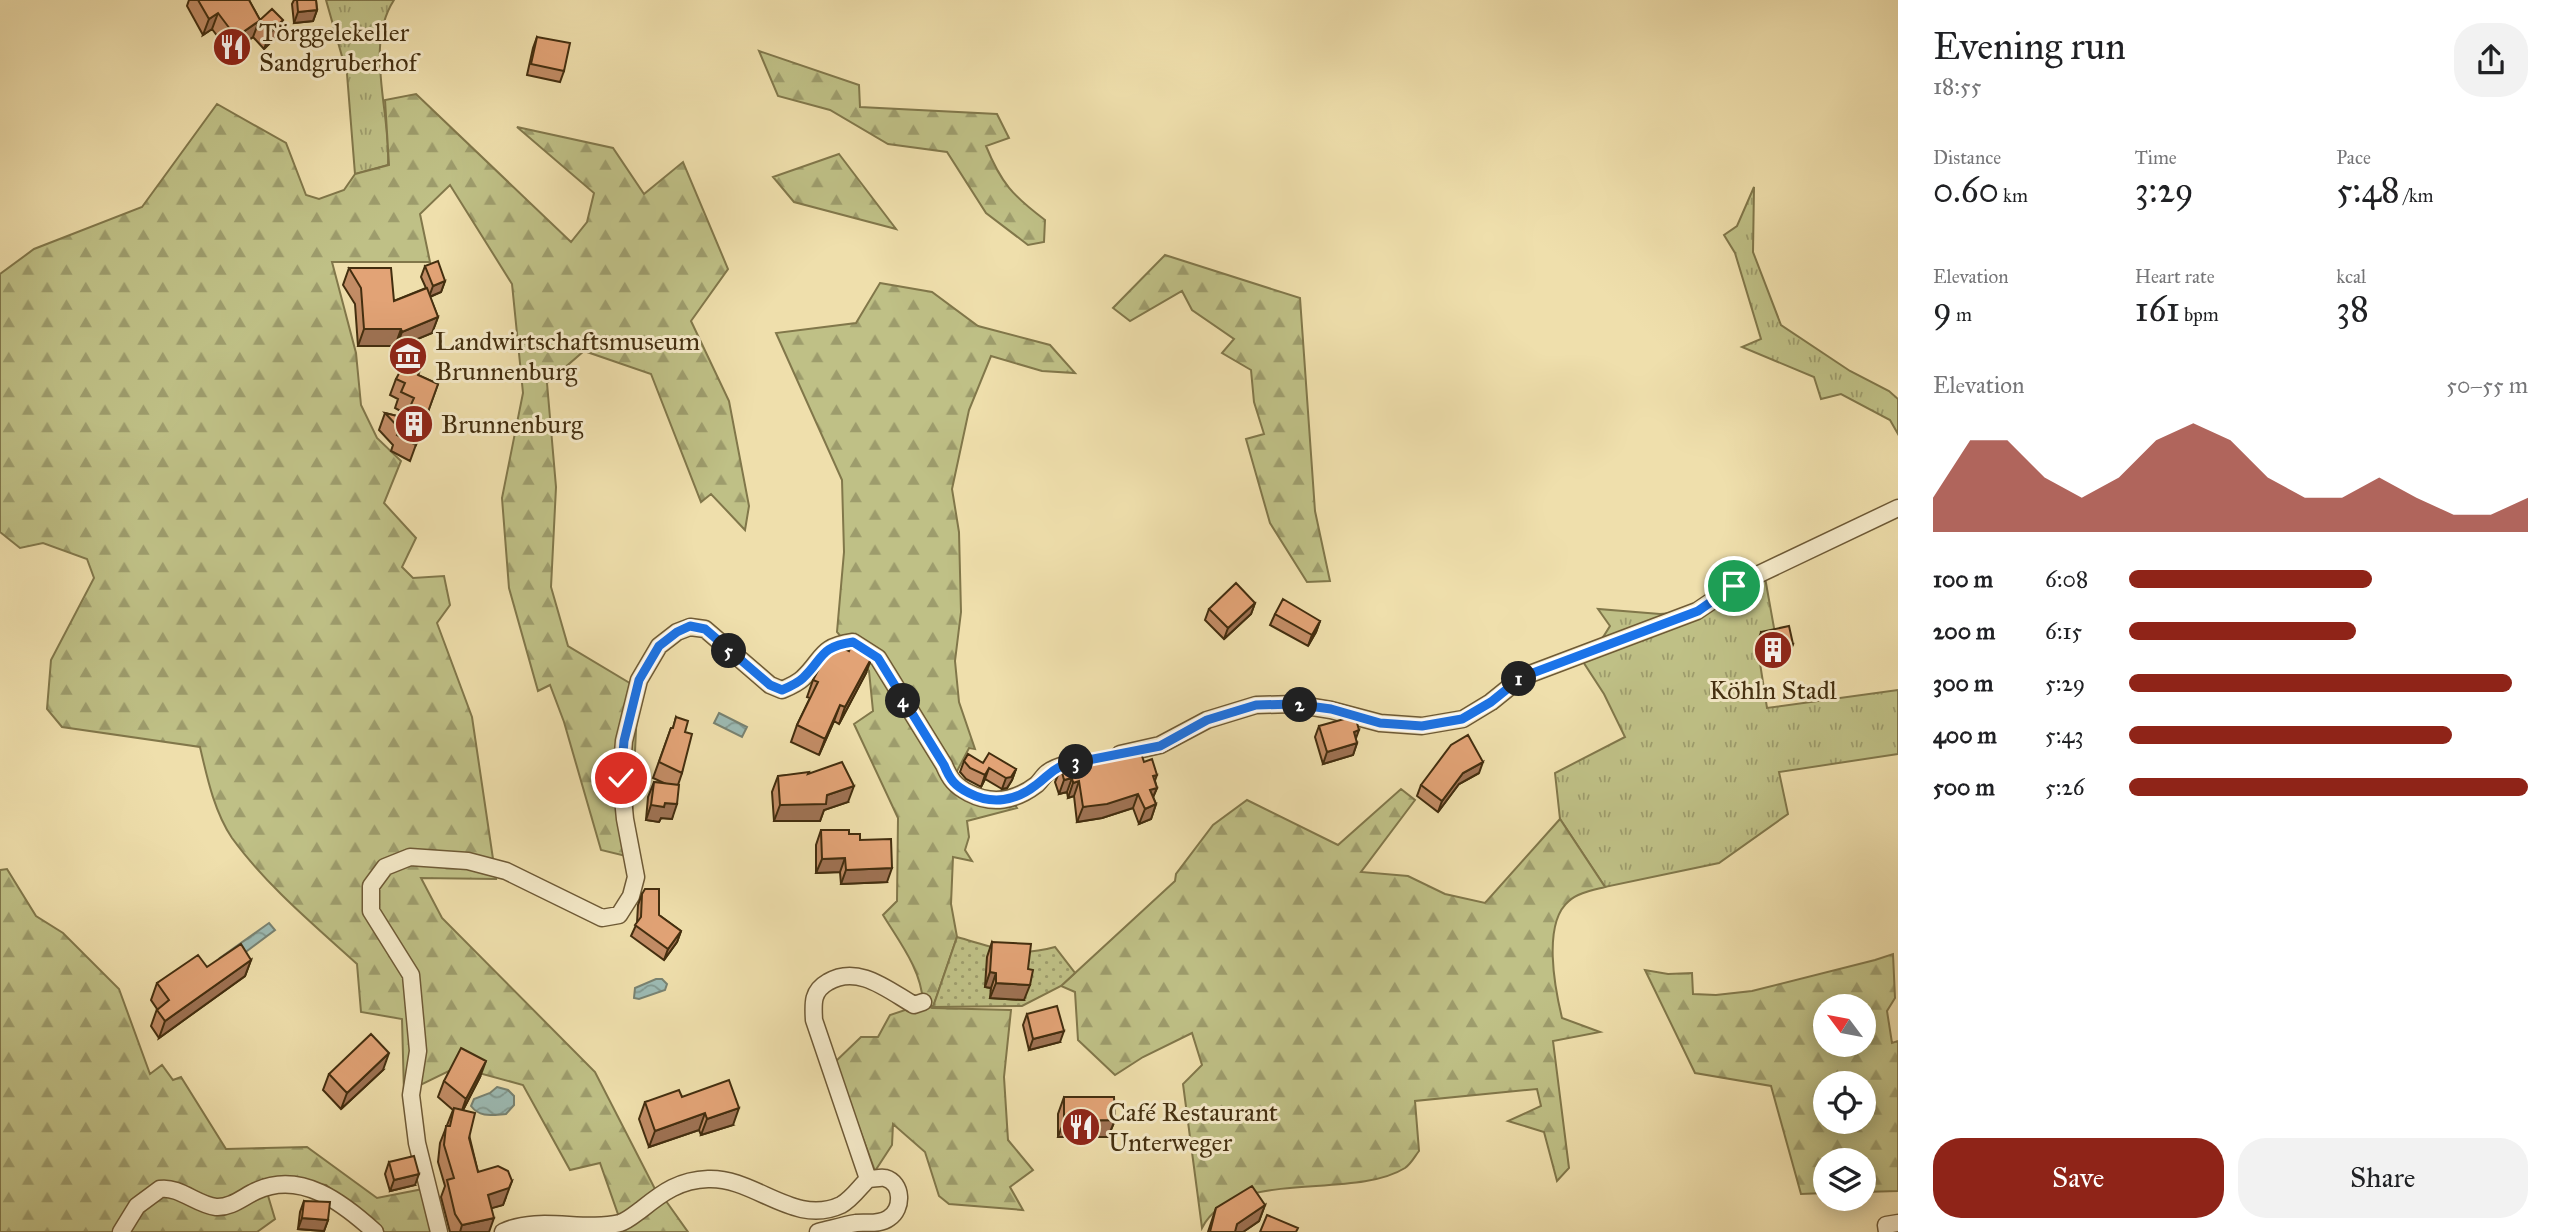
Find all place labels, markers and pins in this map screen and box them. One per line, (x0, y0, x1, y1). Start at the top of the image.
place label: Törggelekeller Sandgruberhof (259, 16, 421, 78)
restaurant icon: Törggelekeller Sandgruberhof (211, 26, 253, 68)
place label: Landwirtschaftsmuseum Brunnenburg (435, 325, 700, 387)
museum icon: Landwirtschaftsmuseum Brunnenburg (387, 335, 429, 377)
building icon: Brunnenburg (393, 403, 435, 445)
place label: Brunnenburg (441, 408, 584, 440)
pin (1704, 556, 1764, 616)
building icon: Köhln Stadl (1752, 629, 1794, 671)
pin: 5 (712, 634, 746, 668)
pin: 1 (1502, 662, 1536, 696)
place label: Köhln Stadl (1709, 674, 1837, 706)
pin: 4 (886, 684, 920, 718)
pin: 2 (1282, 688, 1318, 722)
pin: 3 (1058, 744, 1094, 780)
pin (591, 748, 651, 808)
place label: Café Restaurant Unterweger (1108, 1096, 1278, 1158)
restaurant icon: Café Restaurant Unterweger (1060, 1106, 1102, 1148)

